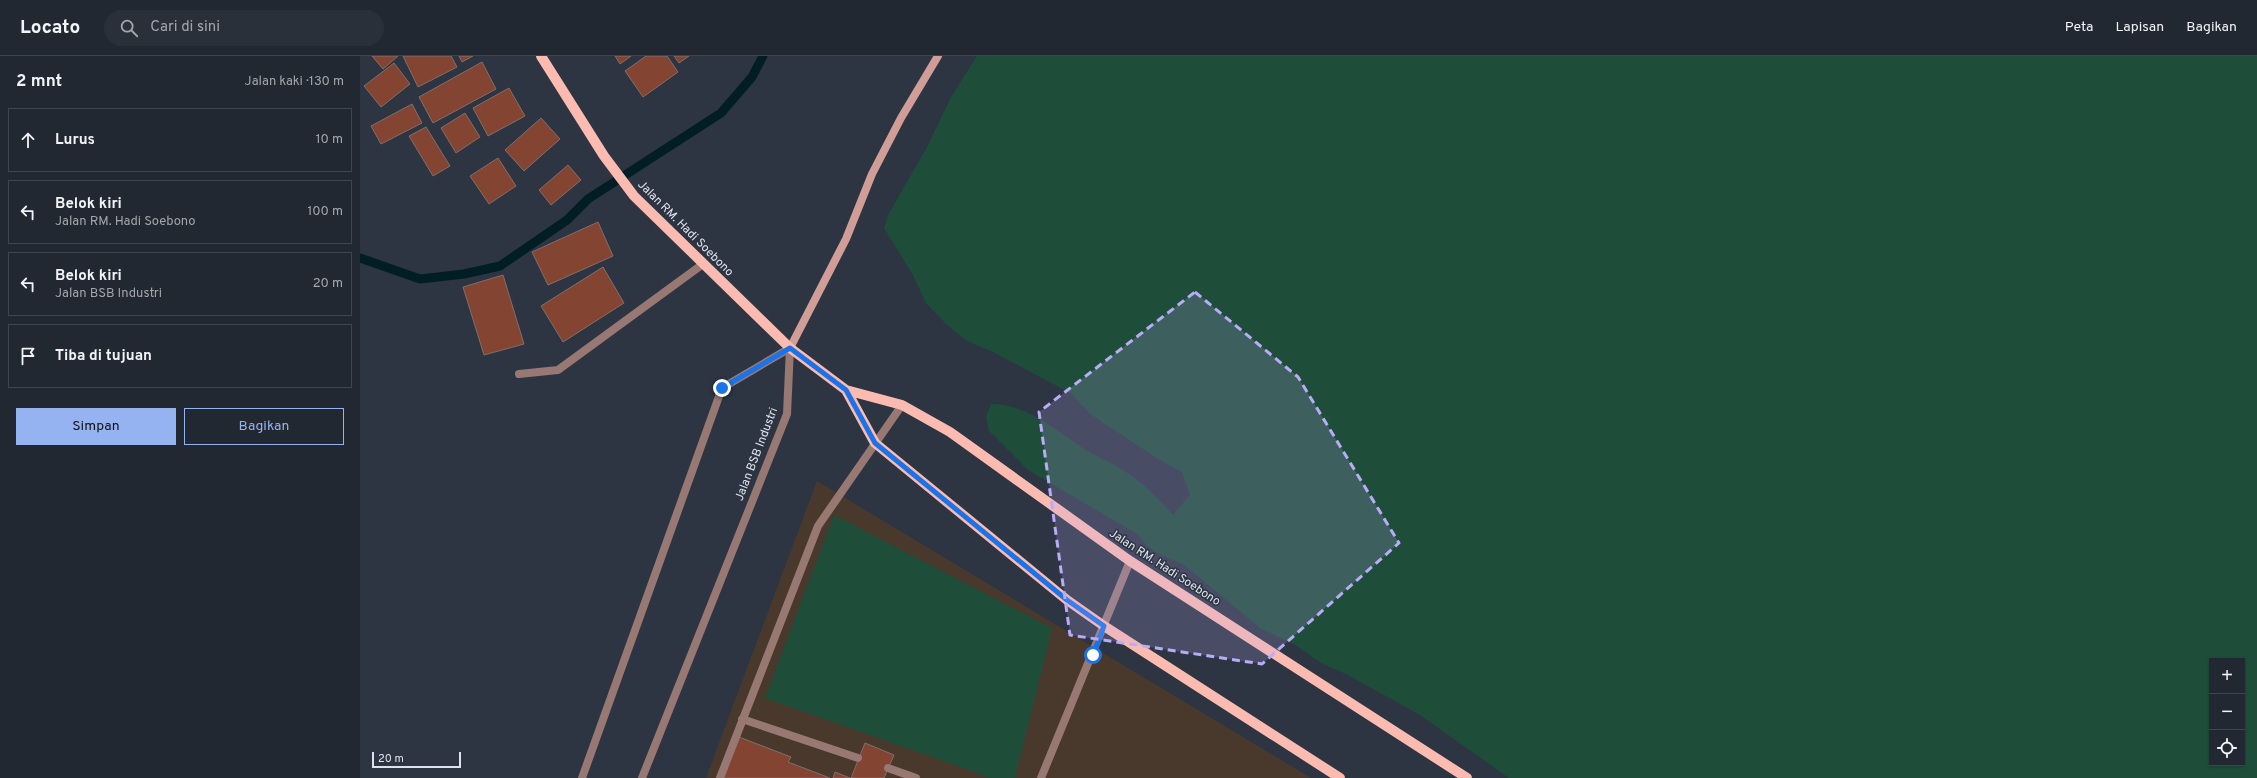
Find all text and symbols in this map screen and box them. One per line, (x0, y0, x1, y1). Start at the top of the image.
search box (104, 10, 384, 46)
text: Locato (20, 16, 80, 40)
icon: search (118, 17, 140, 39)
text: Cari di sini (150, 18, 220, 37)
text: Peta (2065, 19, 2093, 36)
text: Lapisan (2115, 19, 2164, 36)
text: Bagikan (2186, 19, 2237, 36)
text: 2 mnt (16, 71, 62, 93)
text: Jalan kaki · 130 m (245, 74, 344, 90)
icon: ahead (17, 129, 39, 151)
text: Lurus (55, 131, 95, 150)
text: 10 m (316, 132, 343, 148)
street label: Jalan RM. Hadi Soebono (634, 177, 737, 280)
text: Belok kiri (55, 195, 122, 214)
icon: left (17, 201, 39, 223)
text: 100 m (307, 204, 343, 220)
text: Jalan RM. Hadi Soebono (55, 214, 196, 230)
text: Belok kiri (55, 267, 122, 286)
icon: left (17, 273, 39, 295)
text: 20 m (313, 276, 343, 292)
text: Jalan BSB Industri (55, 286, 162, 302)
icon: arrive (17, 345, 39, 367)
text: Tiba di tujuan (55, 347, 152, 366)
route end (713, 379, 731, 397)
street label: Jalan BSB Industri (732, 405, 782, 503)
button: Simpan (16, 408, 176, 445)
button: Bagikan (184, 408, 344, 445)
street label: Jalan RM. Hadi Soebono (1106, 526, 1223, 610)
route start (1084, 646, 1102, 664)
map controls (2209, 658, 2245, 766)
button: + (2209, 658, 2245, 694)
button: − (2209, 694, 2245, 730)
button: locate (2209, 730, 2245, 766)
scale bar (372, 750, 461, 769)
text: 20 m (378, 752, 404, 766)

